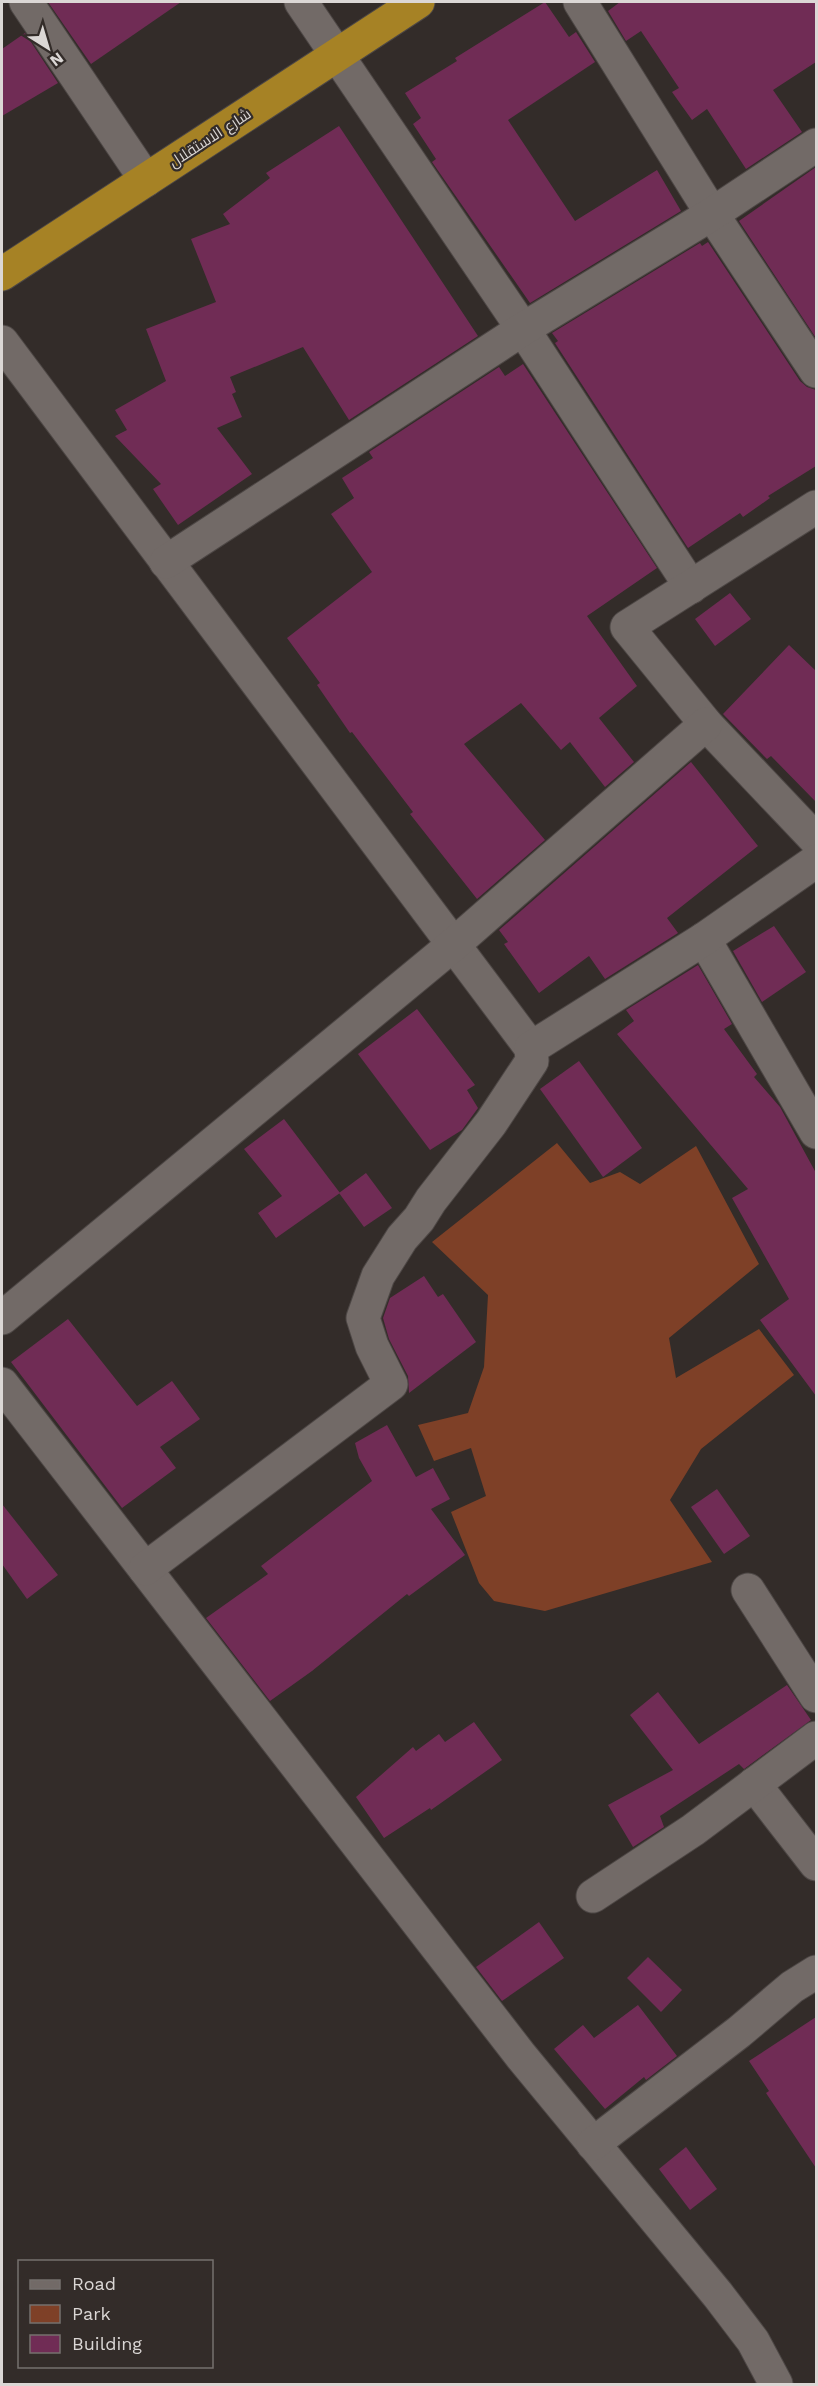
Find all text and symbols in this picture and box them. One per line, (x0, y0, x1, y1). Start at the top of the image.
north arrow (18, 18, 78, 78)
text: N (46, 48, 67, 71)
street label: شارع الاستقلال (166, 105, 256, 173)
legend (18, 2260, 213, 2368)
text: Road (72, 2273, 116, 2294)
text: Park (72, 2303, 111, 2324)
text: Building (72, 2333, 142, 2354)

